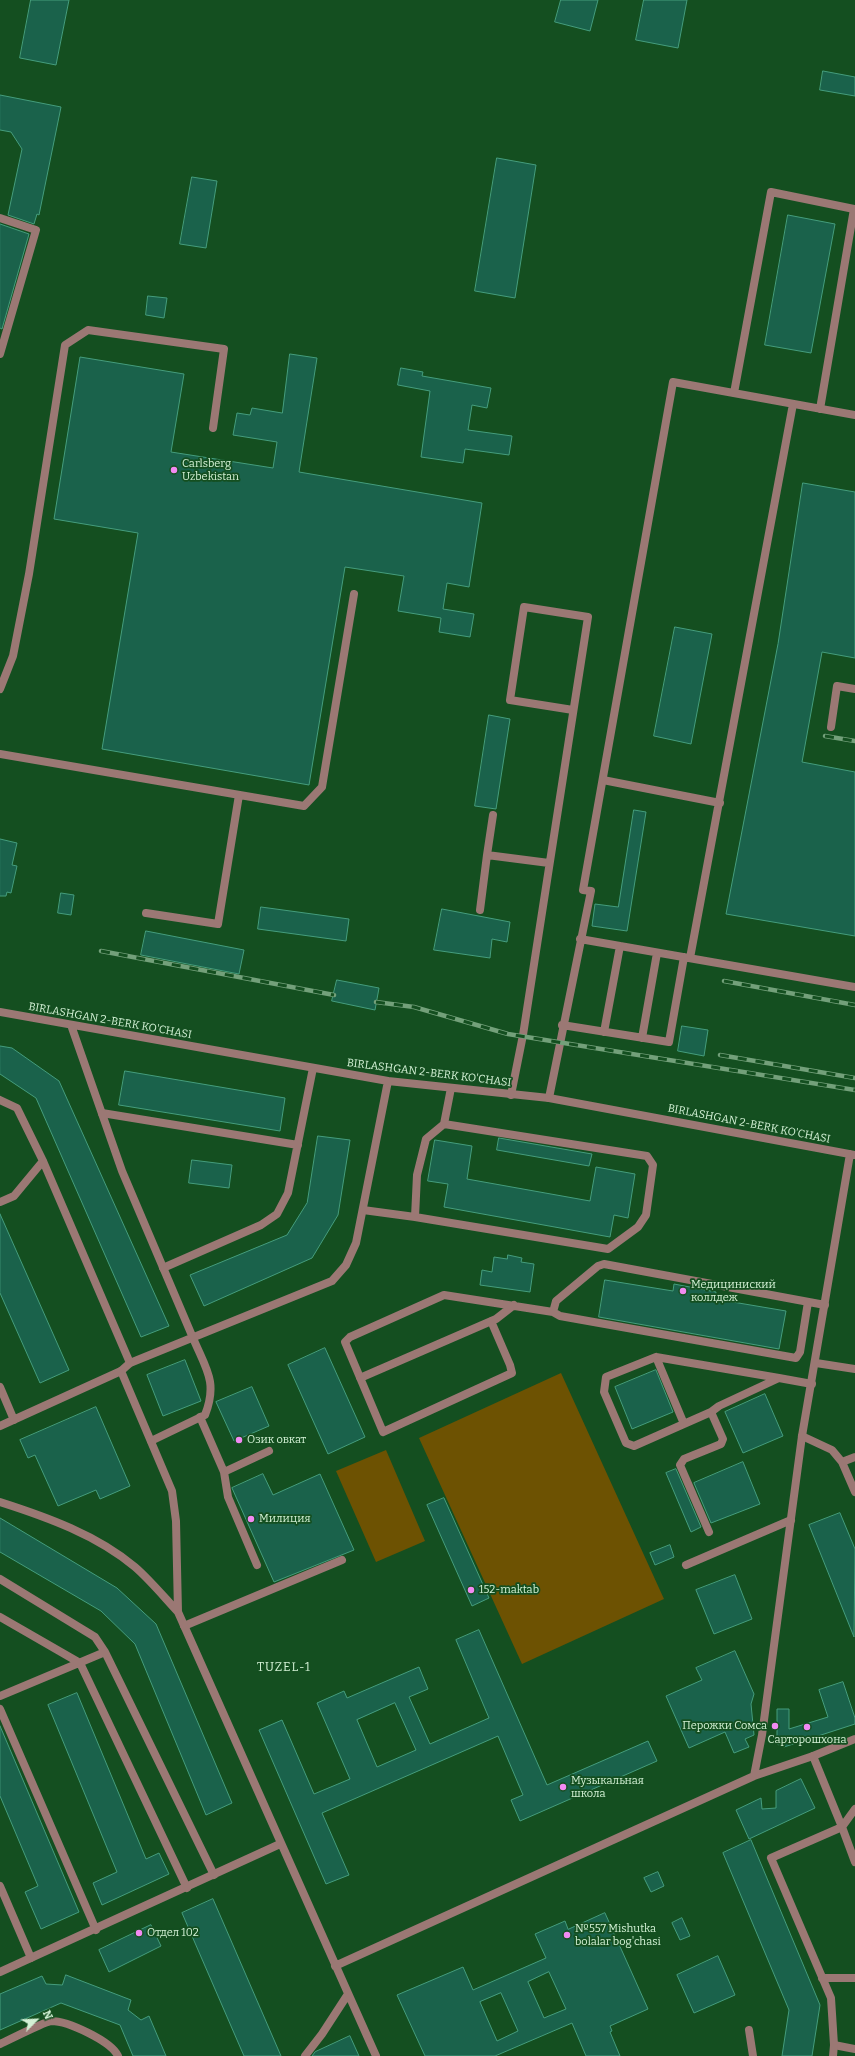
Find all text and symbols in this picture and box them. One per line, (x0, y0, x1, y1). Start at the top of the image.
place label: Carlsberg Uzbekistan (182, 457, 239, 483)
marker: Carlsberg Uzbekistan (169, 465, 179, 475)
street label: BIRLASHGAN 2-BERK KO'CHASI (27, 1000, 193, 1042)
street label: BIRLASHGAN 2-BERK KO'CHASI (346, 1056, 512, 1090)
street label: BIRLASHGAN 2-BERK KO'CHASI (667, 1102, 831, 1146)
place label: Медициниский коллдеж (691, 1278, 776, 1304)
marker: Медициниский коллдеж (678, 1286, 688, 1296)
place label: Озик овкат (247, 1433, 306, 1447)
marker: Озик овкат (234, 1435, 244, 1445)
place label: Милиция (259, 1512, 310, 1526)
marker: Милиция (246, 1514, 256, 1524)
place label: 152-maktab (479, 1583, 539, 1597)
marker: 152-maktab (466, 1585, 476, 1595)
district label: TUZEL-1 (257, 1661, 311, 1675)
place label: Перожки Сомса (682, 1719, 767, 1733)
marker: Перожки Сомса (770, 1721, 780, 1731)
marker: Сарторошхона (802, 1722, 812, 1732)
place label: Сарторошхона (768, 1733, 846, 1747)
place label: Музыкальная школа (571, 1774, 644, 1800)
marker: Музыкальная школа (558, 1782, 568, 1792)
place label: №557 Mishutka bolalar bog'chasi (575, 1922, 661, 1948)
place label: Отдел 102 (147, 1926, 199, 1940)
marker: Отдел 102 (134, 1928, 144, 1938)
marker: №557 Mishutka bolalar bog'chasi (562, 1930, 572, 1940)
north arrow (16, 2000, 56, 2040)
text: N (40, 2008, 55, 2021)

